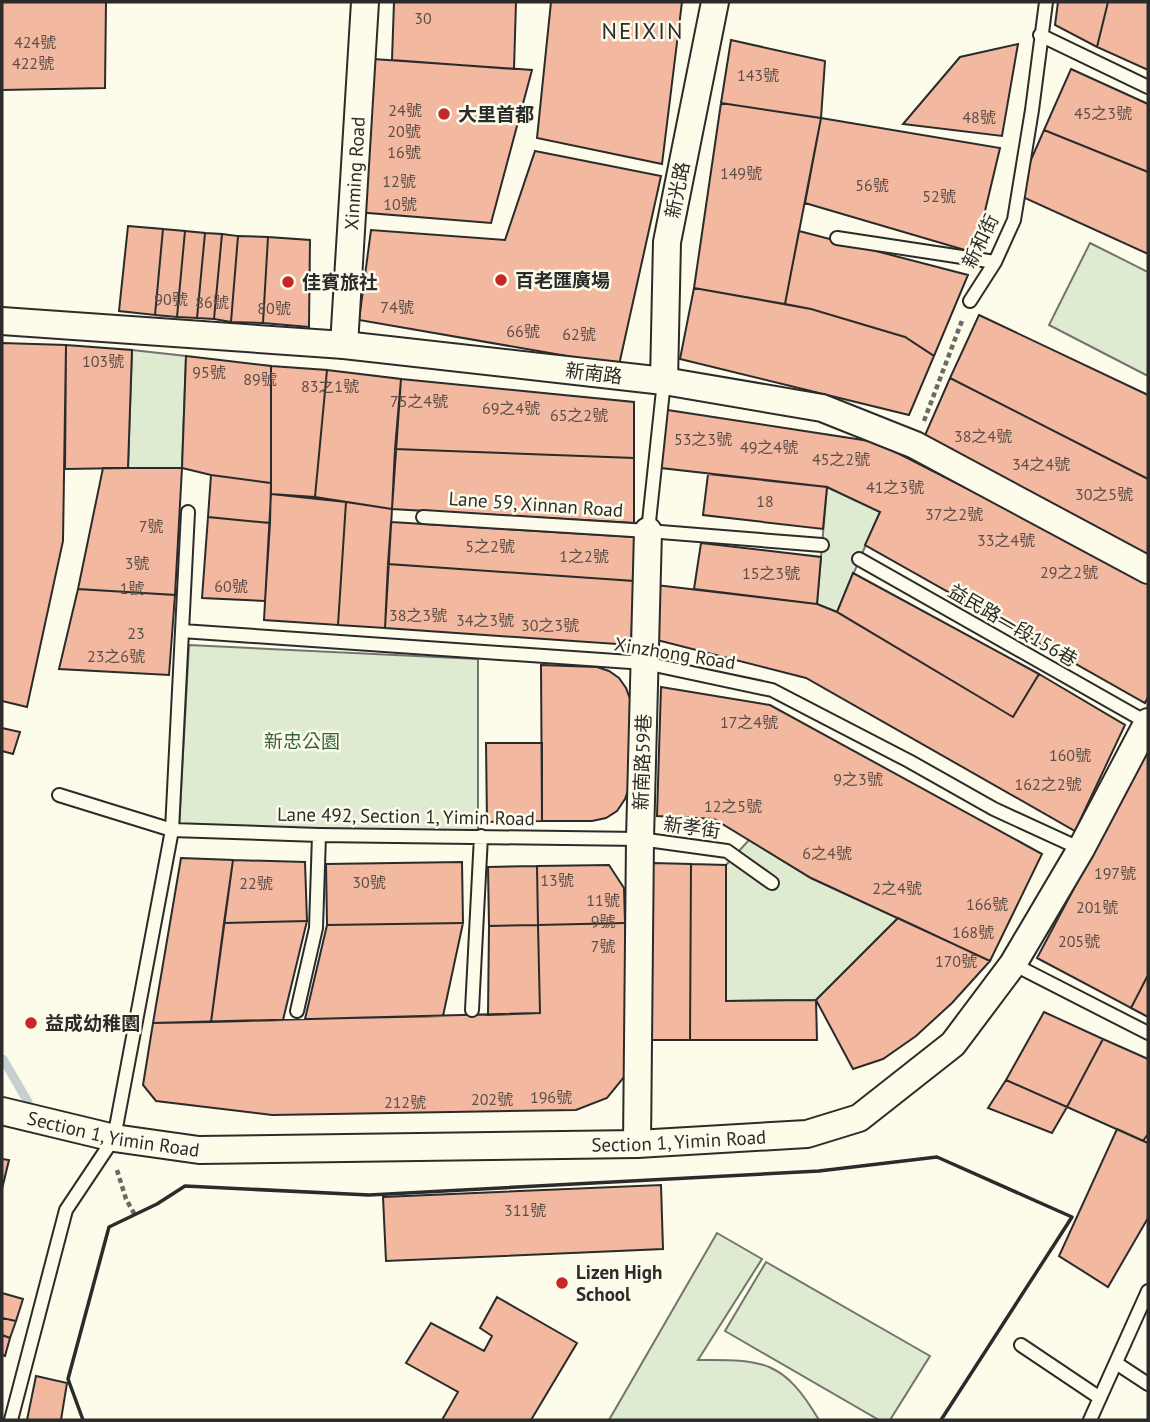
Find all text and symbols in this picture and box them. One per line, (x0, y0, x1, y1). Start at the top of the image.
house number: 30 (414, 8, 432, 28)
district label: NEIXIN (602, 16, 684, 45)
house number: 424號 (14, 32, 56, 52)
house number: 422號 (12, 53, 54, 73)
house number: 143號 (737, 65, 779, 85)
house number: 24號 (388, 100, 422, 120)
place label: 大里首都 (458, 102, 534, 126)
house number: 45之3號 (1074, 103, 1132, 123)
marker: 大里首都 (436, 106, 452, 122)
house number: 48號 (962, 107, 996, 127)
street label: Xinming Road (339, 116, 370, 231)
house number: 20號 (387, 121, 421, 141)
house number: 16號 (387, 142, 421, 162)
street label: 新光路 (660, 160, 694, 220)
house number: 149號 (720, 163, 762, 183)
house number: 12號 (382, 171, 416, 191)
house number: 56號 (855, 175, 889, 195)
house number: 52號 (922, 186, 956, 206)
house number: 10號 (383, 194, 417, 214)
street label: 新和街 (957, 210, 1003, 272)
place label: 百老匯廣場 (515, 268, 610, 292)
place label: 佳賓旅社 (302, 270, 378, 294)
marker: 百老匯廣場 (493, 272, 509, 288)
marker: 佳賓旅社 (280, 274, 296, 290)
house number: 90號 (154, 289, 188, 309)
house number: 86號 (195, 292, 229, 312)
house number: 74號 (380, 297, 414, 317)
house number: 80號 (257, 298, 291, 318)
house number: 66號 (506, 321, 540, 341)
house number: 62號 (562, 324, 596, 344)
house number: 103號 (82, 351, 124, 371)
street label: 新南路 (564, 358, 624, 388)
house number: 95號 (192, 362, 226, 382)
house number: 89號 (243, 369, 277, 389)
house number: 83之1號 (301, 376, 359, 396)
house number: 75之4號 (390, 391, 448, 411)
house number: 69之4號 (482, 398, 540, 418)
house number: 65之2號 (550, 405, 608, 425)
house number: 38之4號 (954, 426, 1012, 446)
house number: 53之3號 (674, 429, 732, 449)
house number: 49之4號 (740, 437, 798, 457)
house number: 45之2號 (812, 449, 870, 469)
house number: 34之4號 (1012, 454, 1070, 474)
house number: 41之3號 (866, 477, 924, 497)
house number: 30之5號 (1075, 484, 1133, 504)
street label: Lane 59, Xinnan Road (448, 486, 624, 522)
house number: 18 (756, 491, 774, 511)
house number: 37之2號 (925, 504, 983, 524)
house number: 7號 (139, 516, 163, 536)
house number: 33之4號 (977, 530, 1035, 550)
house number: 5之2號 (465, 536, 515, 556)
house number: 1之2號 (559, 546, 609, 566)
house number: 3號 (125, 553, 149, 573)
house number: 29之2號 (1040, 562, 1098, 582)
house number: 15之3號 (742, 563, 800, 583)
house number: 60號 (214, 576, 248, 596)
house number: 1號 (120, 578, 144, 598)
street label: 益民路一段156巷 (944, 578, 1082, 672)
house number: 38之3號 (389, 605, 447, 625)
house number: 34之3號 (456, 610, 514, 630)
house number: 30之3號 (521, 615, 579, 635)
house number: 23 (127, 623, 145, 643)
street label: Xinzhong Road (613, 632, 737, 674)
house number: 23之6號 (87, 646, 145, 666)
house number: 17之4號 (720, 712, 778, 732)
street label: 新南路59巷 (628, 713, 656, 811)
park label: 新忠公園 (264, 729, 340, 753)
house number: 160號 (1049, 745, 1091, 765)
house number: 9之3號 (833, 769, 883, 789)
house number: 162之2號 (1015, 774, 1081, 794)
house number: 12之5號 (704, 796, 762, 816)
street label: Lane 492, Section 1, Yimin Road (277, 802, 535, 830)
street label: 新孝街 (662, 811, 722, 843)
house number: 6之4號 (802, 843, 852, 863)
house number: 197號 (1094, 863, 1136, 883)
house number: 13號 (540, 870, 574, 890)
house number: 30號 (352, 872, 386, 892)
house number: 22號 (239, 873, 273, 893)
house number: 2之4號 (872, 878, 922, 898)
house number: 11號 (586, 890, 620, 910)
house number: 166號 (966, 894, 1008, 914)
house number: 201號 (1076, 897, 1118, 917)
house number: 9號 (591, 911, 615, 931)
house number: 168號 (952, 922, 994, 942)
house number: 205號 (1058, 931, 1100, 951)
house number: 7號 (591, 936, 615, 956)
house number: 170號 (935, 951, 977, 971)
place label: 益成幼稚園 (45, 1011, 140, 1035)
marker: 益成幼稚園 (23, 1015, 39, 1031)
house number: 196號 (530, 1087, 572, 1107)
house number: 202號 (471, 1089, 513, 1109)
house number: 212號 (384, 1092, 426, 1112)
street label: Section 1, Yimin Road (25, 1106, 201, 1162)
street label: Section 1, Yimin Road (591, 1124, 767, 1157)
house number: 311號 (504, 1200, 546, 1220)
place label: Lizen High School (576, 1260, 662, 1306)
marker: Lizen High School (554, 1275, 570, 1291)

